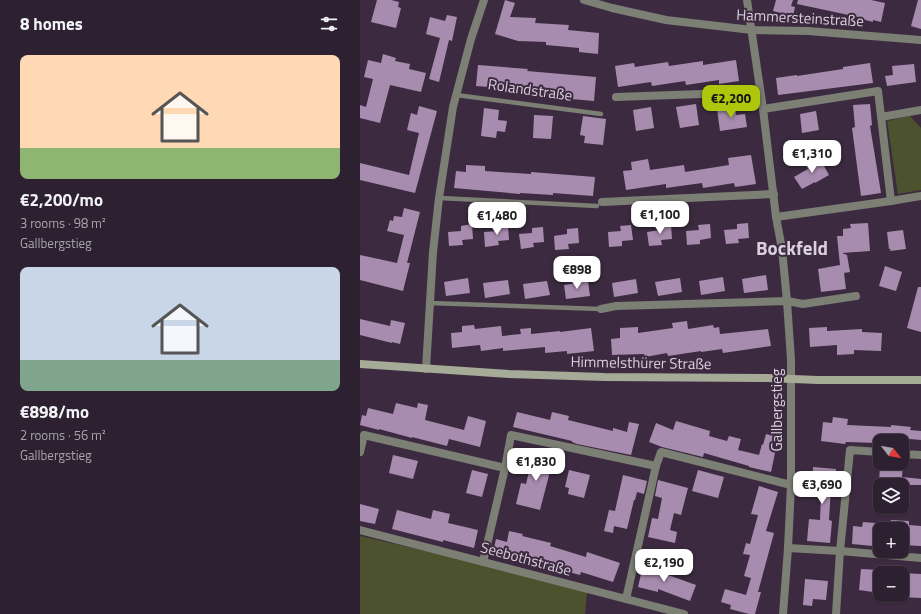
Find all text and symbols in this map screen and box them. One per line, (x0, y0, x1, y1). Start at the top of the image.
street label: Hammersteinstraße (736, 3, 864, 32)
text: 8 homes (20, 11, 83, 37)
icon: filters (318, 13, 340, 35)
street label: Rolandstraße (486, 72, 574, 107)
icon: home (144, 81, 216, 153)
pin: €2,200 (698, 85, 764, 119)
text: €2,200 (711, 88, 751, 108)
pin: €1,310 (779, 140, 845, 174)
text: €1,310 (792, 143, 832, 163)
text: €2,200/mo (20, 187, 103, 213)
pin: €1,100 (627, 201, 693, 235)
pin: €1,480 (464, 202, 530, 236)
text: €1,100 (640, 204, 680, 224)
text: €1,480 (477, 205, 517, 225)
text: 3 rooms · 98 m² (20, 213, 106, 233)
text: Gallbergstieg (20, 233, 92, 253)
district label: Bockfeld (756, 233, 828, 262)
pin: €898 (553, 256, 601, 290)
text: €898 (562, 259, 592, 279)
icon: home (144, 293, 216, 365)
street label: Himmelsthürer Straße (570, 350, 712, 375)
street label: Gallbergstieg (765, 368, 788, 451)
text: €898/mo (20, 399, 89, 425)
text: 2 rooms · 56 m² (20, 425, 106, 445)
north arrow (873, 434, 909, 470)
map controls (873, 434, 909, 602)
text: Gallbergstieg (20, 445, 92, 465)
pin: €1,830 (503, 448, 569, 482)
text: €1,830 (516, 451, 556, 471)
pin: €3,690 (789, 471, 855, 505)
text: €3,690 (802, 474, 842, 494)
button: layers (873, 478, 909, 514)
button: + (873, 522, 909, 558)
street label: Seebothstraße (478, 535, 574, 582)
pin: €2,190 (631, 549, 697, 583)
text: €2,190 (644, 552, 684, 572)
button: − (873, 566, 909, 602)

